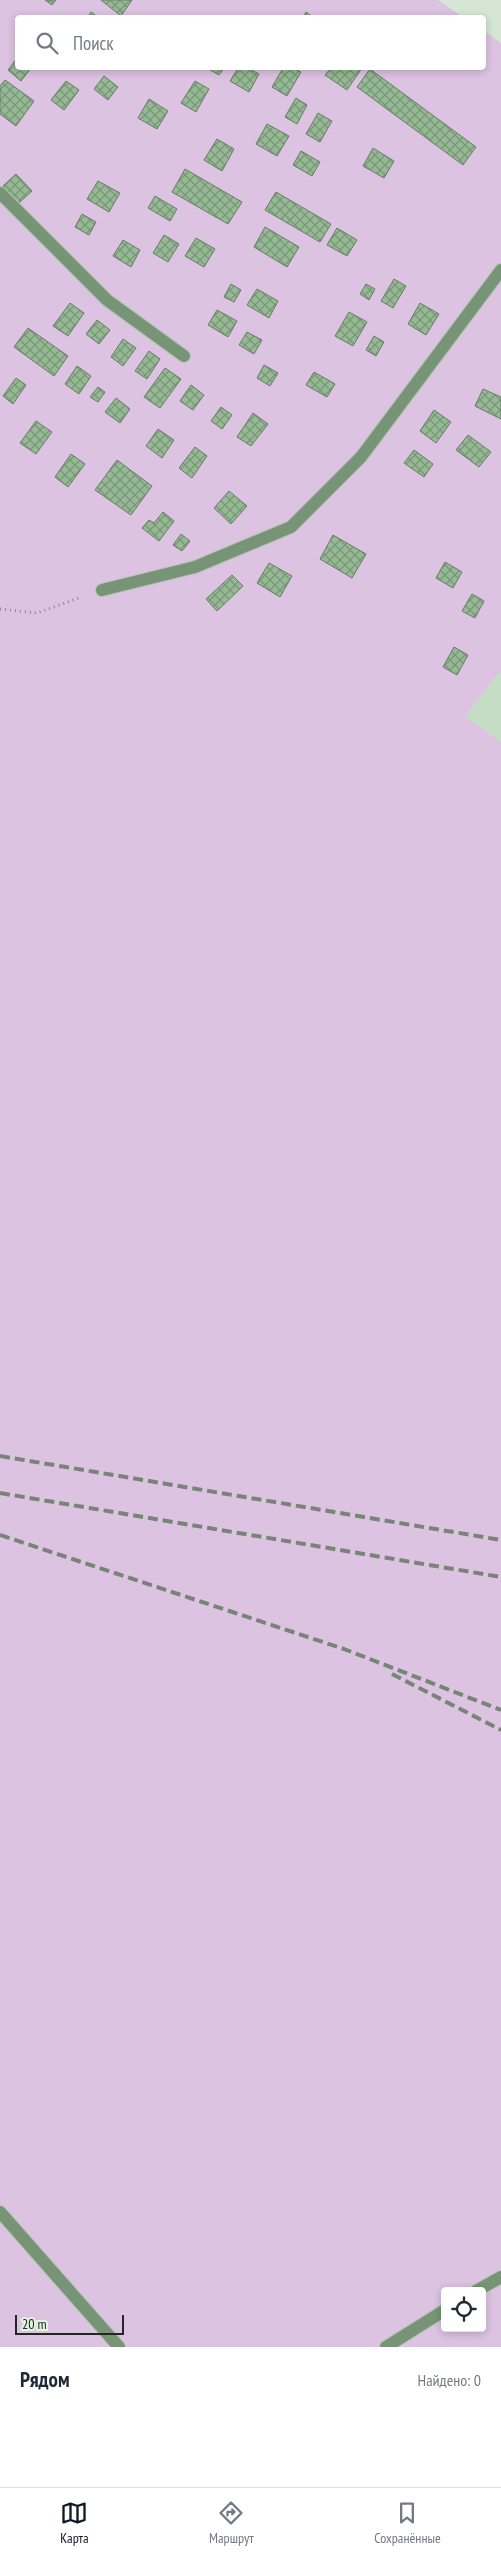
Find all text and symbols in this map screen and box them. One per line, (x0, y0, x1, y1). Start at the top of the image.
search box (15, 15, 486, 70)
icon: search (33, 29, 61, 57)
text: Поиск (73, 31, 114, 55)
map controls (441, 2287, 486, 2332)
button: locate (441, 2287, 486, 2332)
scale bar (15, 2312, 124, 2335)
text: 20 m (22, 2315, 47, 2333)
text: Рядом (20, 2366, 70, 2393)
text: Найдено: 0 (418, 2370, 481, 2390)
tab: Карта (60, 2499, 89, 2547)
tab: Маршрут (209, 2499, 254, 2547)
tab: Сохранённые (374, 2499, 441, 2547)

